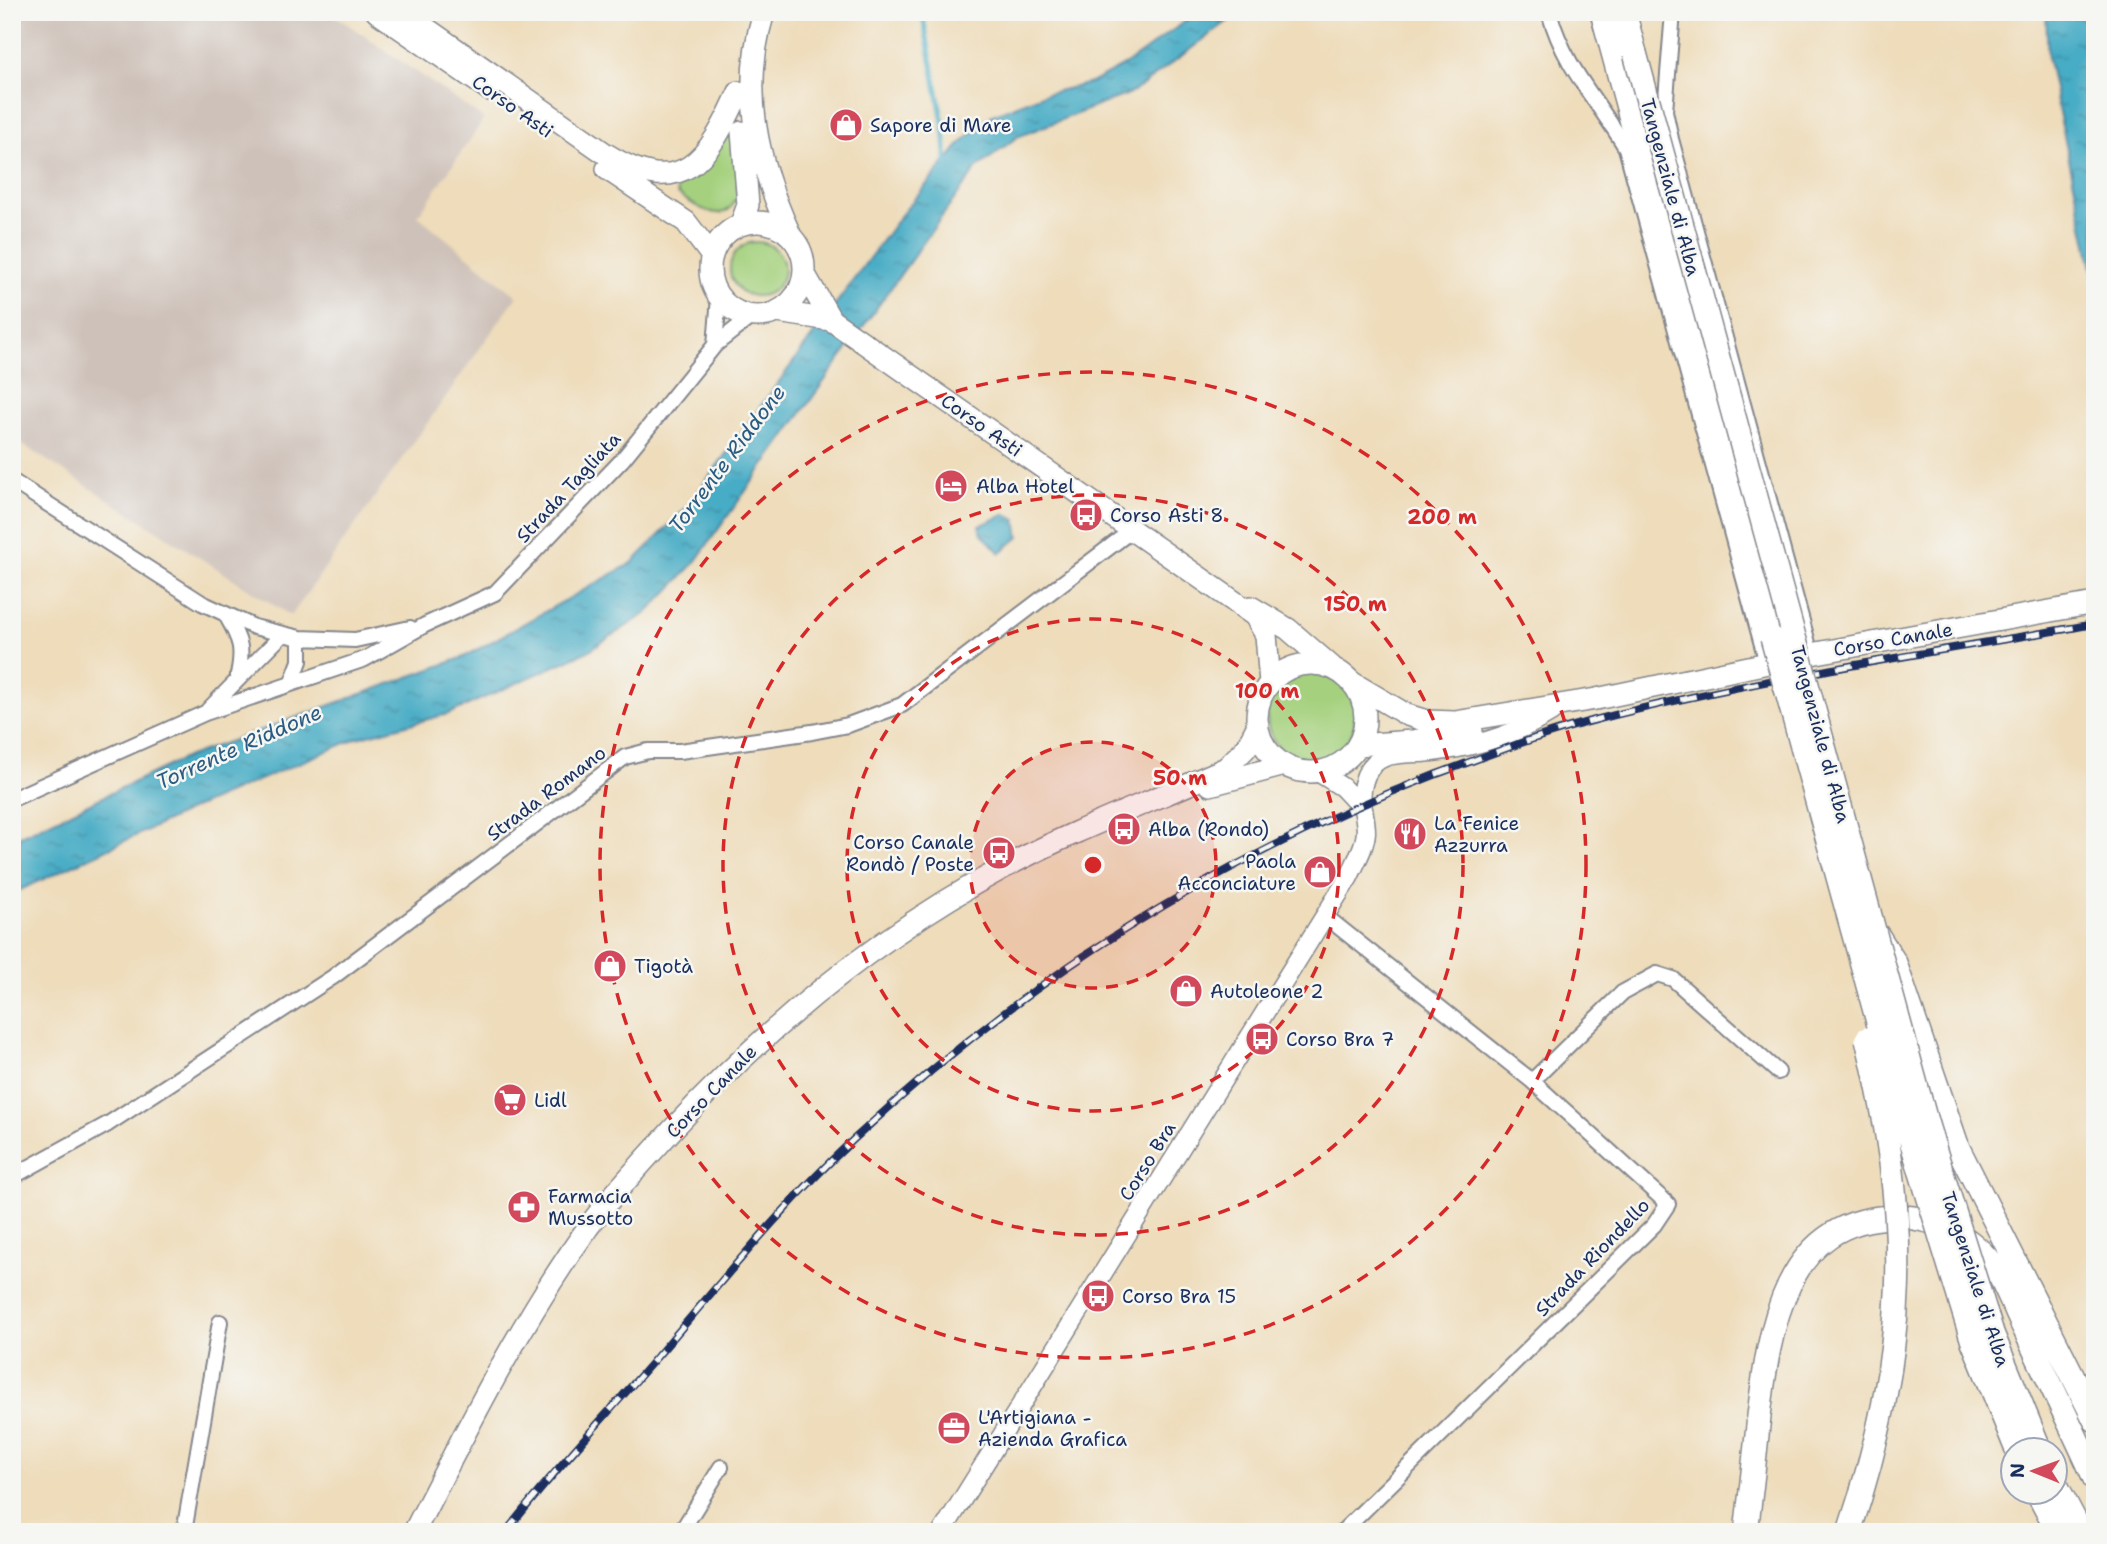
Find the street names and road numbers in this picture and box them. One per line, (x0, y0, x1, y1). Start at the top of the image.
street label: Corso Asti (467, 69, 558, 144)
street label: Tangenziale di Alba (1635, 95, 1706, 279)
street label: Corso Asti (936, 388, 1027, 463)
street label: Strada Tagliata (511, 427, 626, 548)
street label: Corso Canale (1832, 617, 1955, 662)
street label: Tangenziale di Alba (1785, 642, 1856, 826)
street label: Strada Romano (482, 740, 611, 847)
street label: Corso Canale (660, 1039, 762, 1143)
street label: Corso Bra (1113, 1117, 1182, 1205)
street label: Tangenziale di Alba (1935, 1188, 2016, 1370)
street label: Strada Riondello (1530, 1193, 1655, 1322)

